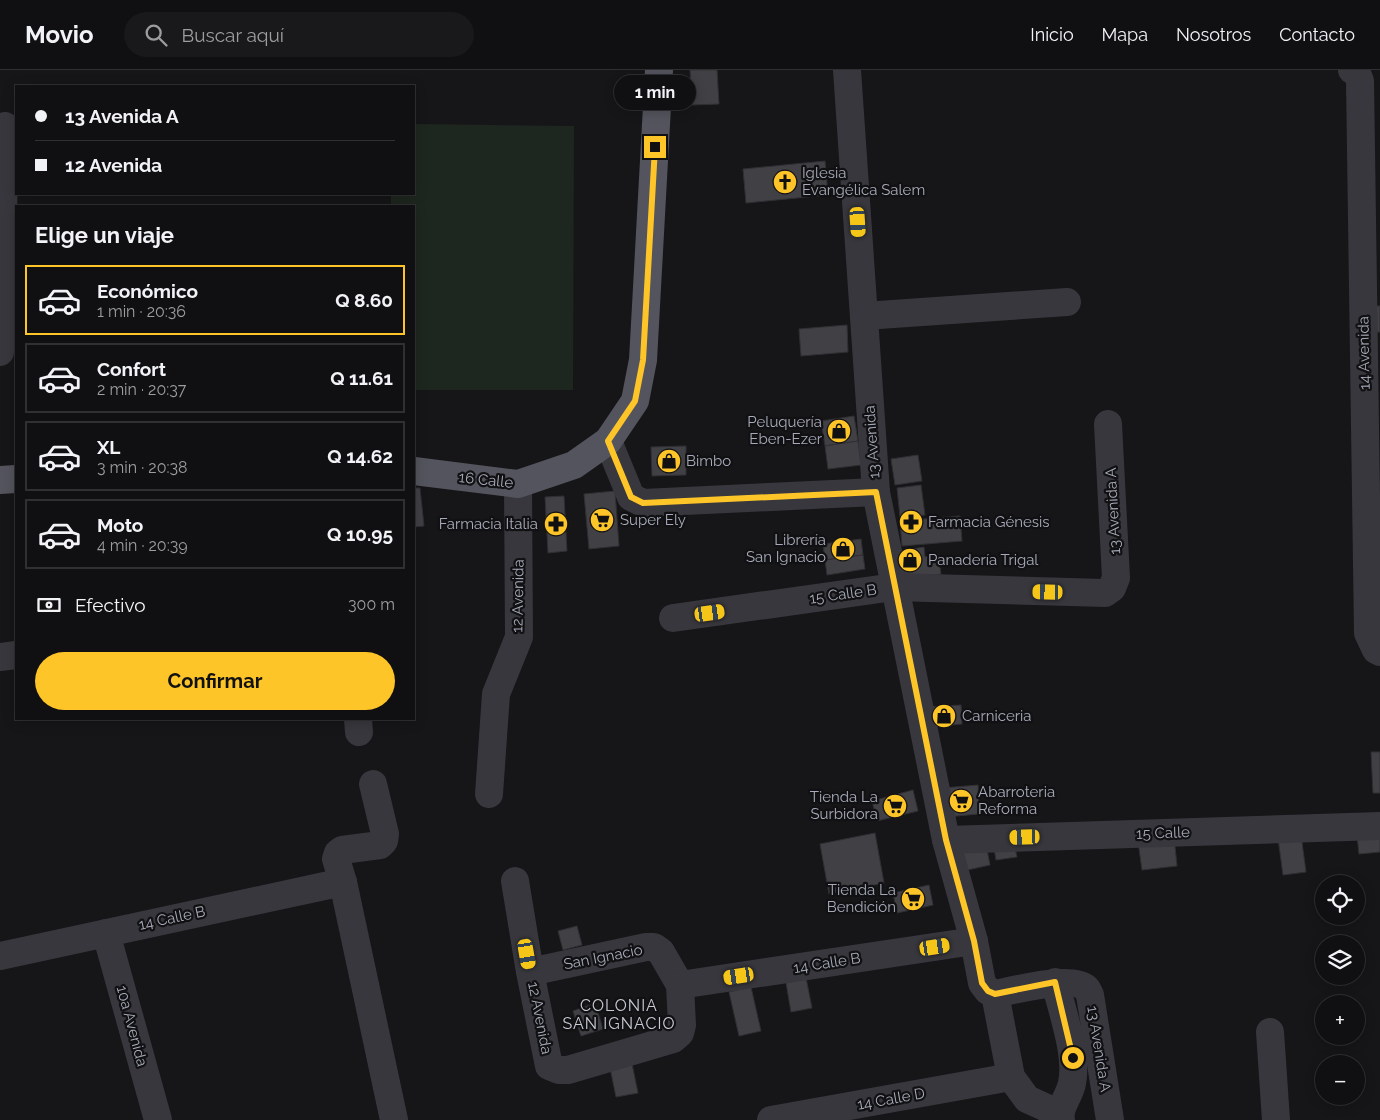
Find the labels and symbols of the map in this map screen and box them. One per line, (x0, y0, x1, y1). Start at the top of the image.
callout: 1 min (614, 75, 696, 110)
route end (644, 136, 666, 158)
place label: Iglesia Evangélica Salem (802, 164, 925, 199)
church icon: Iglesia Evangélica Salem (772, 169, 798, 195)
car (849, 207, 866, 237)
street label: 14 Avenida (1354, 316, 1374, 390)
street label: 13 Avenida (860, 405, 884, 479)
place label: Peluquería Eben-Ezer (747, 413, 823, 448)
shop icon: Peluquería Eben-Ezer (826, 418, 852, 444)
shop icon: Bimbo (656, 448, 682, 474)
place label: Bimbo (686, 452, 731, 470)
street label: 13 Avenida A (1102, 467, 1124, 555)
street label: 16 Calle (458, 468, 514, 492)
supermarket icon: Super Ely (589, 507, 615, 533)
pharmacy icon: Farmacia Génesis (898, 509, 924, 535)
pharmacy icon: Farmacia Italia (543, 511, 569, 537)
place label: Super Ely (620, 511, 686, 529)
place label: Farmacia Génesis (928, 513, 1050, 531)
place label: Farmacia Italia (439, 515, 538, 533)
place label: Librería San Ignacio (746, 531, 826, 566)
shop icon: Librería San Ignacio (830, 536, 856, 562)
shop icon: Panadería Trigal (897, 547, 923, 573)
place label: Panadería Trigal (928, 551, 1039, 569)
street label: 12 Avenida (508, 559, 528, 633)
street label: 15 Calle B (808, 580, 878, 608)
car (1032, 584, 1063, 600)
car (694, 603, 725, 623)
shop icon: Carniceria (931, 703, 957, 729)
place label: Carniceria (962, 707, 1031, 725)
place label: Abarroteria Reforma (978, 783, 1055, 818)
place label: Tienda La Surbidora (810, 788, 878, 823)
supermarket icon: Abarroteria Reforma (948, 788, 974, 814)
supermarket icon: Tienda La Surbidora (882, 793, 908, 819)
street label: 15 Calle (1136, 823, 1190, 843)
car (1009, 829, 1040, 845)
place label: Tienda La Bendición (827, 881, 896, 916)
supermarket icon: Tienda La Bendición (900, 886, 926, 912)
street label: 14 Calle B (137, 902, 207, 934)
car (919, 937, 950, 957)
car (517, 938, 536, 970)
street label: San Ignacio (562, 941, 644, 973)
street label: 14 Calle B (792, 949, 862, 977)
car (723, 966, 754, 986)
street label: 12 Avenida (524, 980, 556, 1056)
street label: 10a Avenida (113, 984, 151, 1068)
district label: COLONIA SAN IGNACIO (563, 996, 675, 1033)
street label: 13 Avenida A (1083, 1005, 1115, 1093)
route start (1062, 1047, 1084, 1069)
street label: 14 Calle D (856, 1084, 927, 1114)

